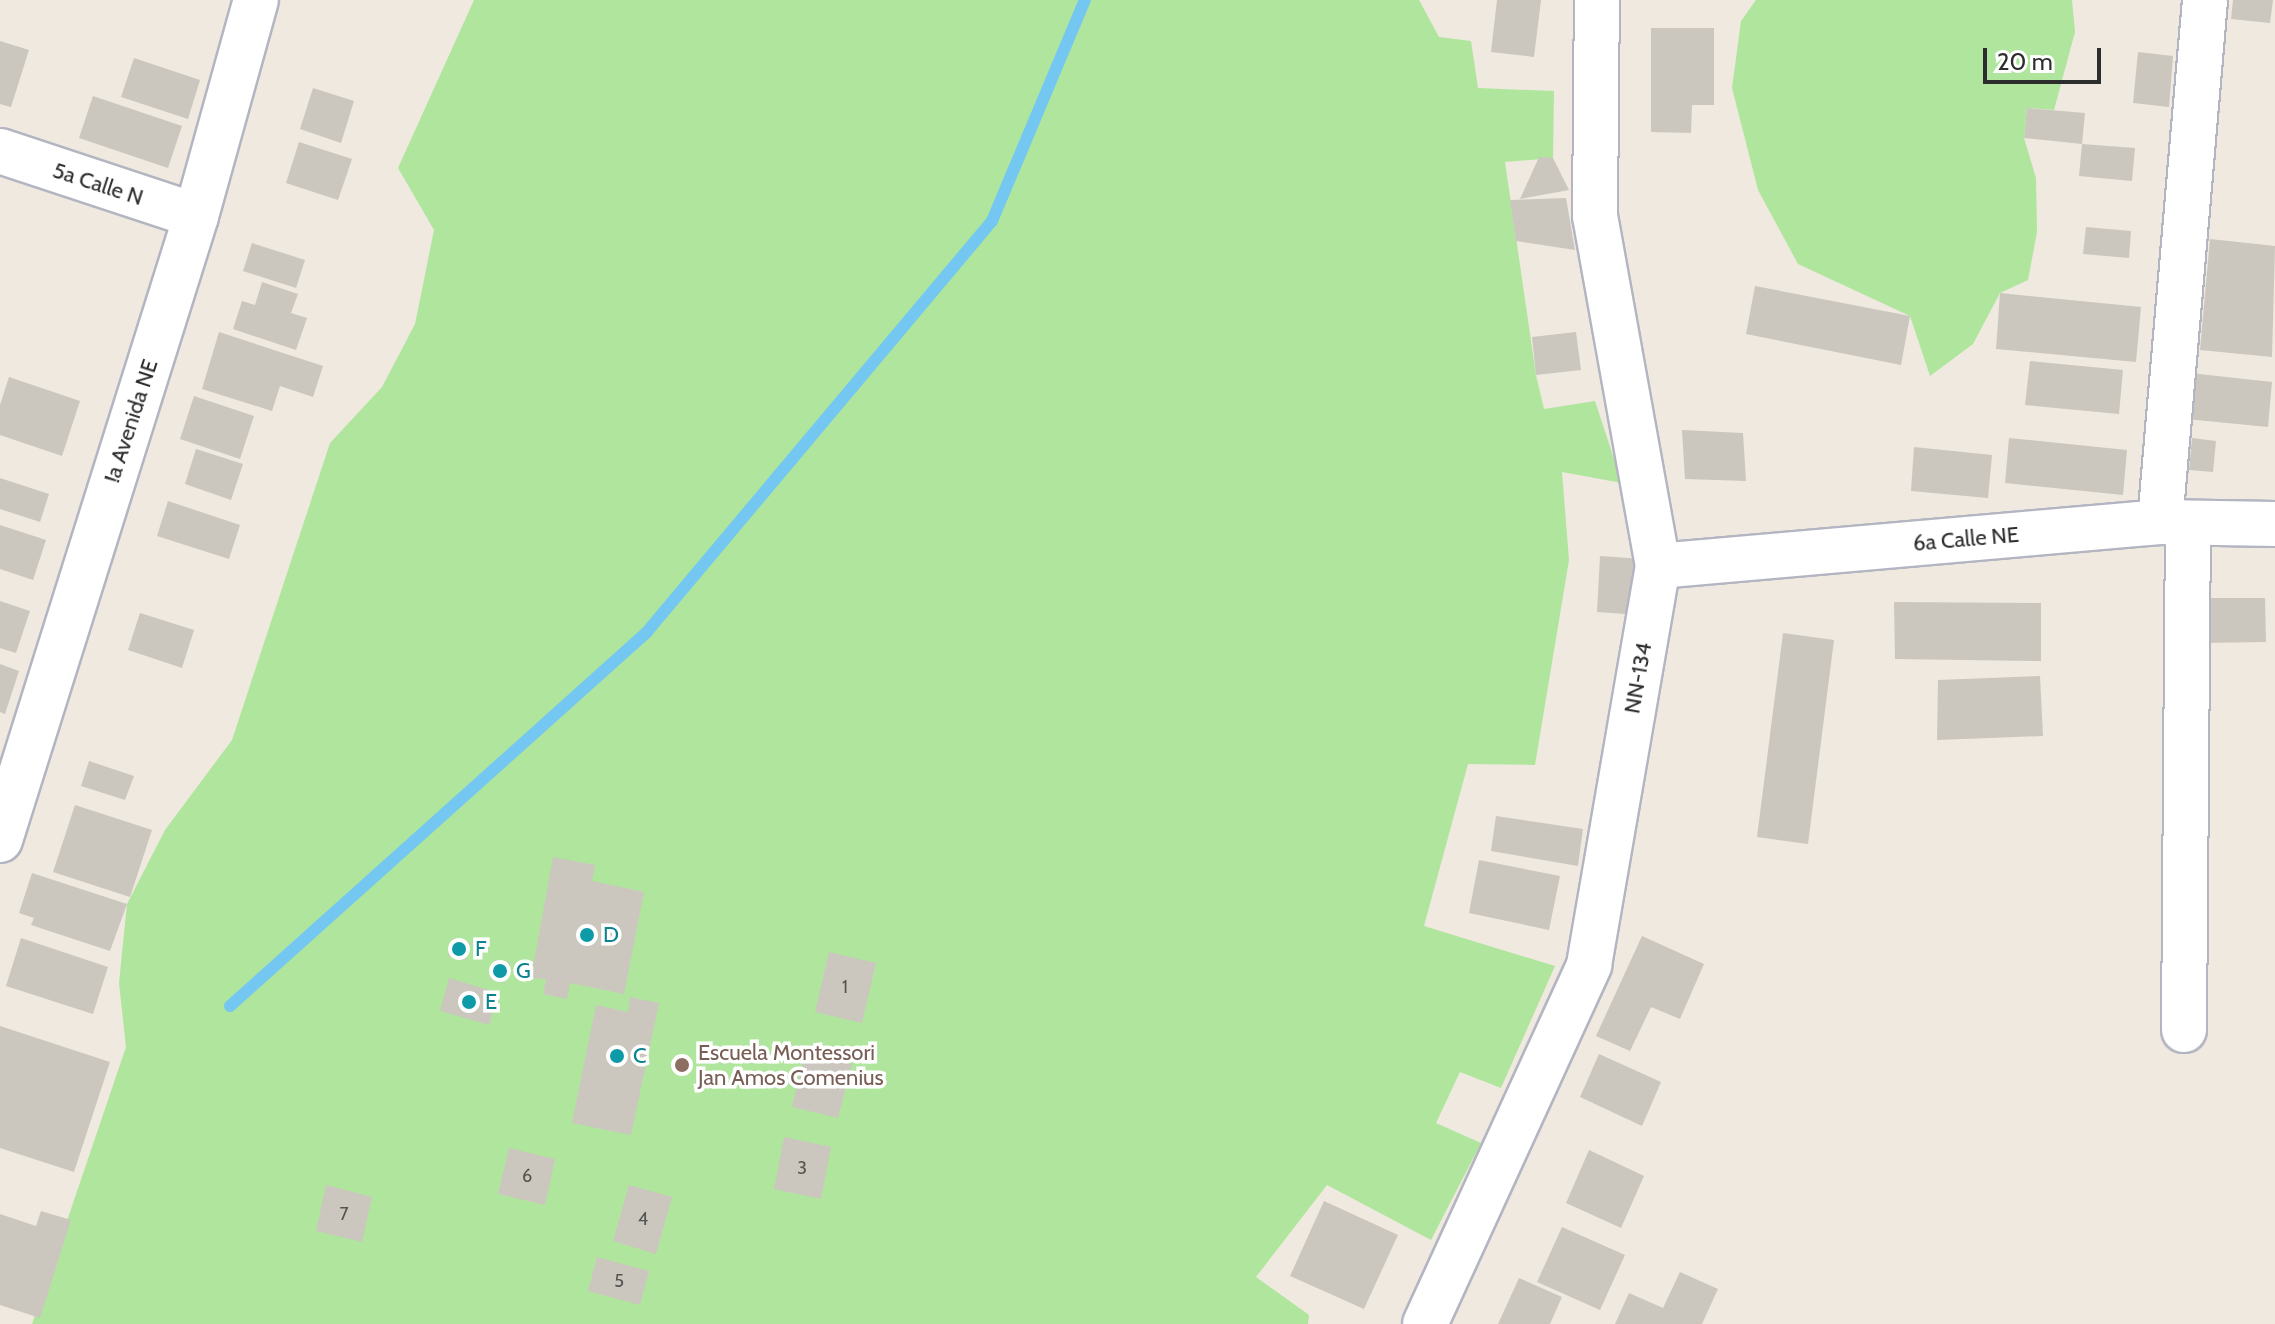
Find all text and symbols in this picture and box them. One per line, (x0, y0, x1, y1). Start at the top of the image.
scale bar (1987, 32, 2105, 82)
text: 20 m (1997, 47, 2053, 76)
street label: 5a Calle N (49, 157, 147, 211)
street label: !a Avenida NE (99, 356, 163, 486)
street label: 6a Calle NE (1912, 521, 2020, 557)
street label: NN-134 (1619, 640, 1657, 716)
place label: D (603, 922, 619, 948)
marker: D (578, 926, 596, 944)
place label: F (475, 936, 487, 962)
marker: F (450, 940, 468, 958)
place label: G (516, 958, 531, 984)
marker: G (491, 962, 509, 980)
house number: 1 (842, 976, 848, 998)
place label: E (485, 989, 497, 1015)
marker: E (460, 993, 478, 1011)
place label: Escuela Montessori Jan Amos Comenius (698, 1039, 884, 1090)
place label: C (633, 1043, 647, 1069)
marker: C (608, 1047, 626, 1065)
marker: Escuela Montessori Jan Amos Comenius (673, 1056, 691, 1074)
house number: 3 (797, 1157, 807, 1179)
house number: 6 (522, 1165, 532, 1187)
house number: 7 (339, 1203, 349, 1225)
house number: 4 (638, 1208, 648, 1230)
house number: 5 (614, 1270, 624, 1292)

